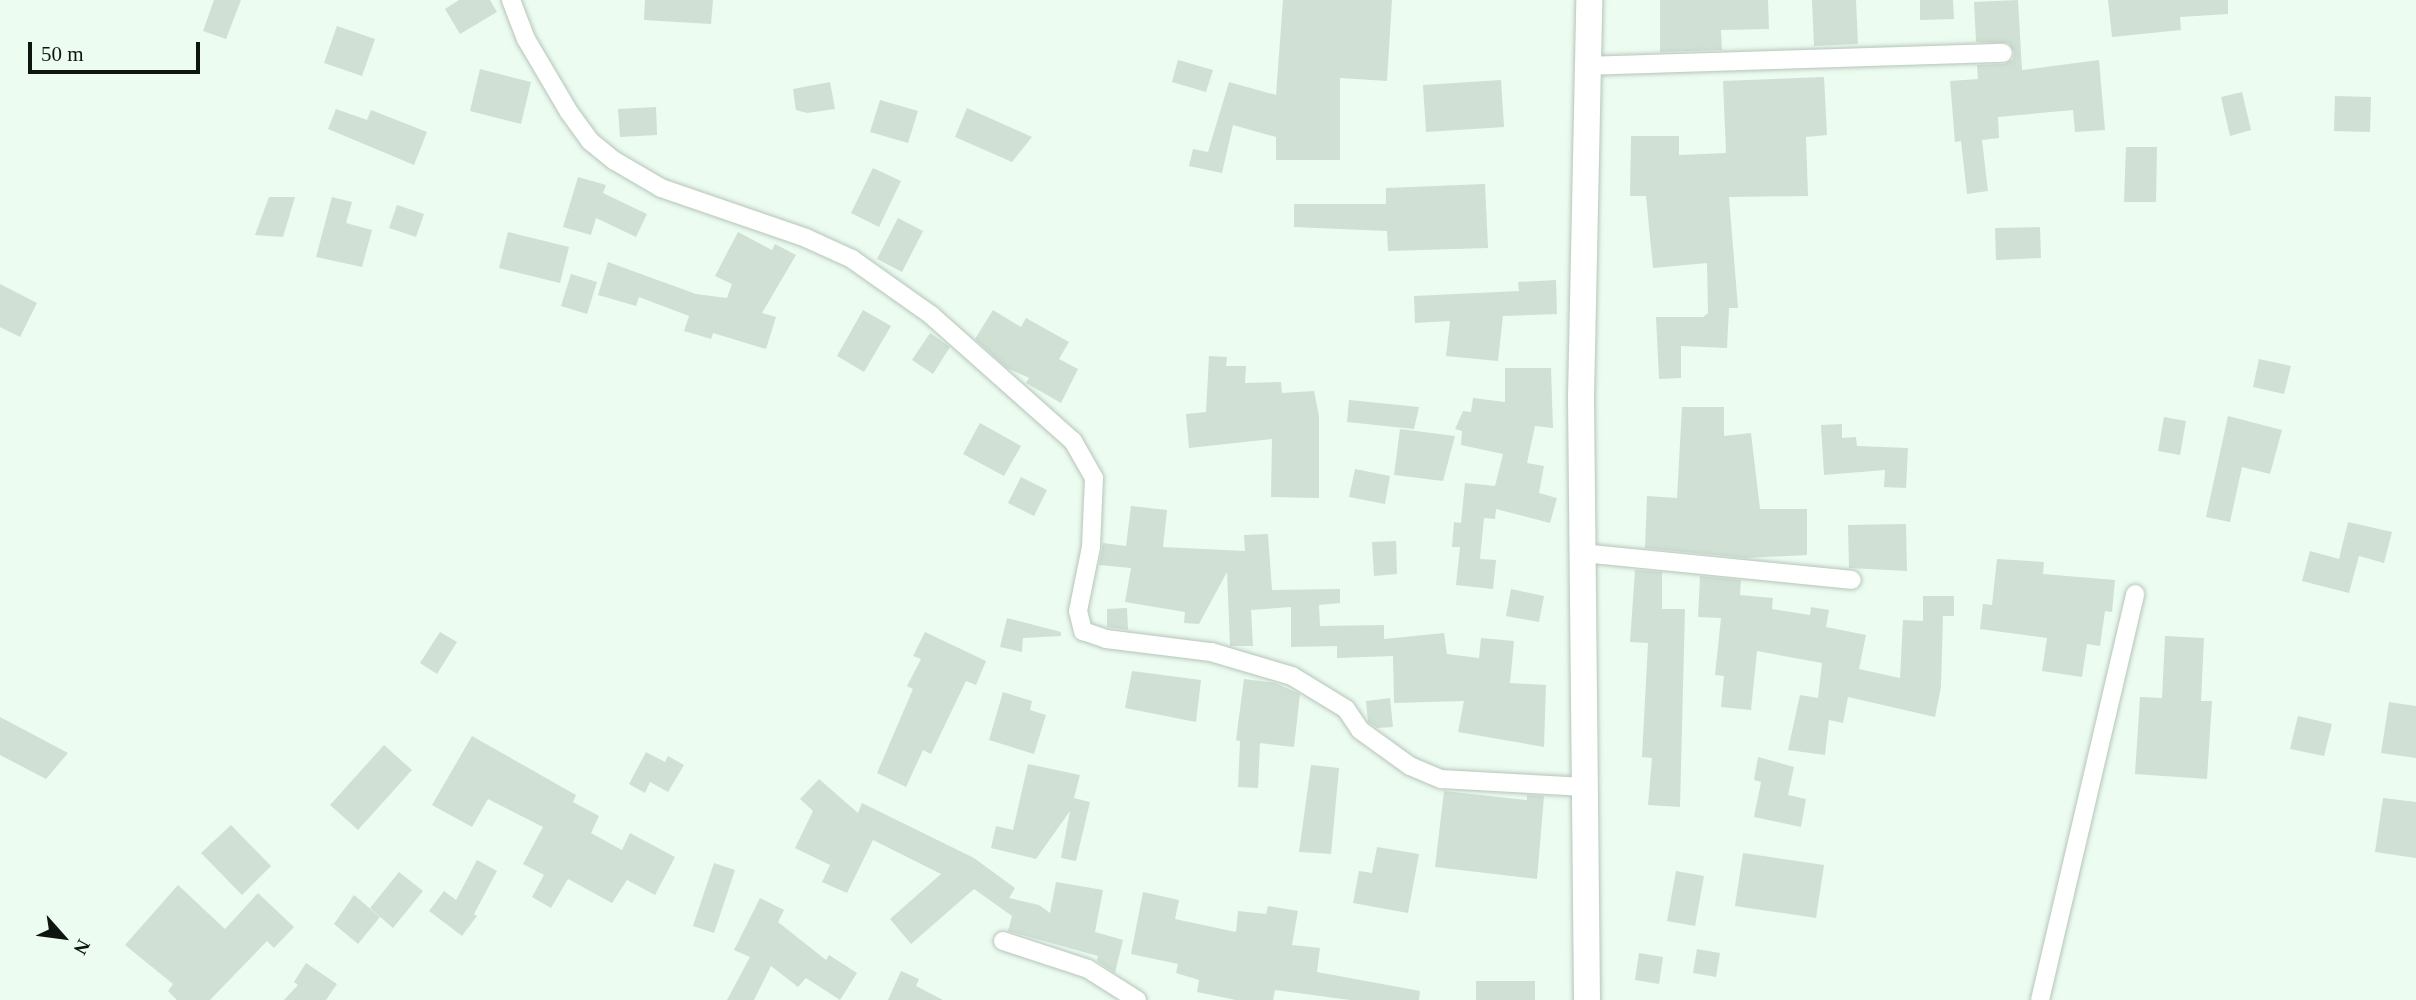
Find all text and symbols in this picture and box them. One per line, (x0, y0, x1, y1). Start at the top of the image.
scale bar (32, 28, 203, 72)
text: 50 m (41, 42, 84, 66)
north arrow (28, 902, 98, 972)
text: N (69, 936, 94, 958)

